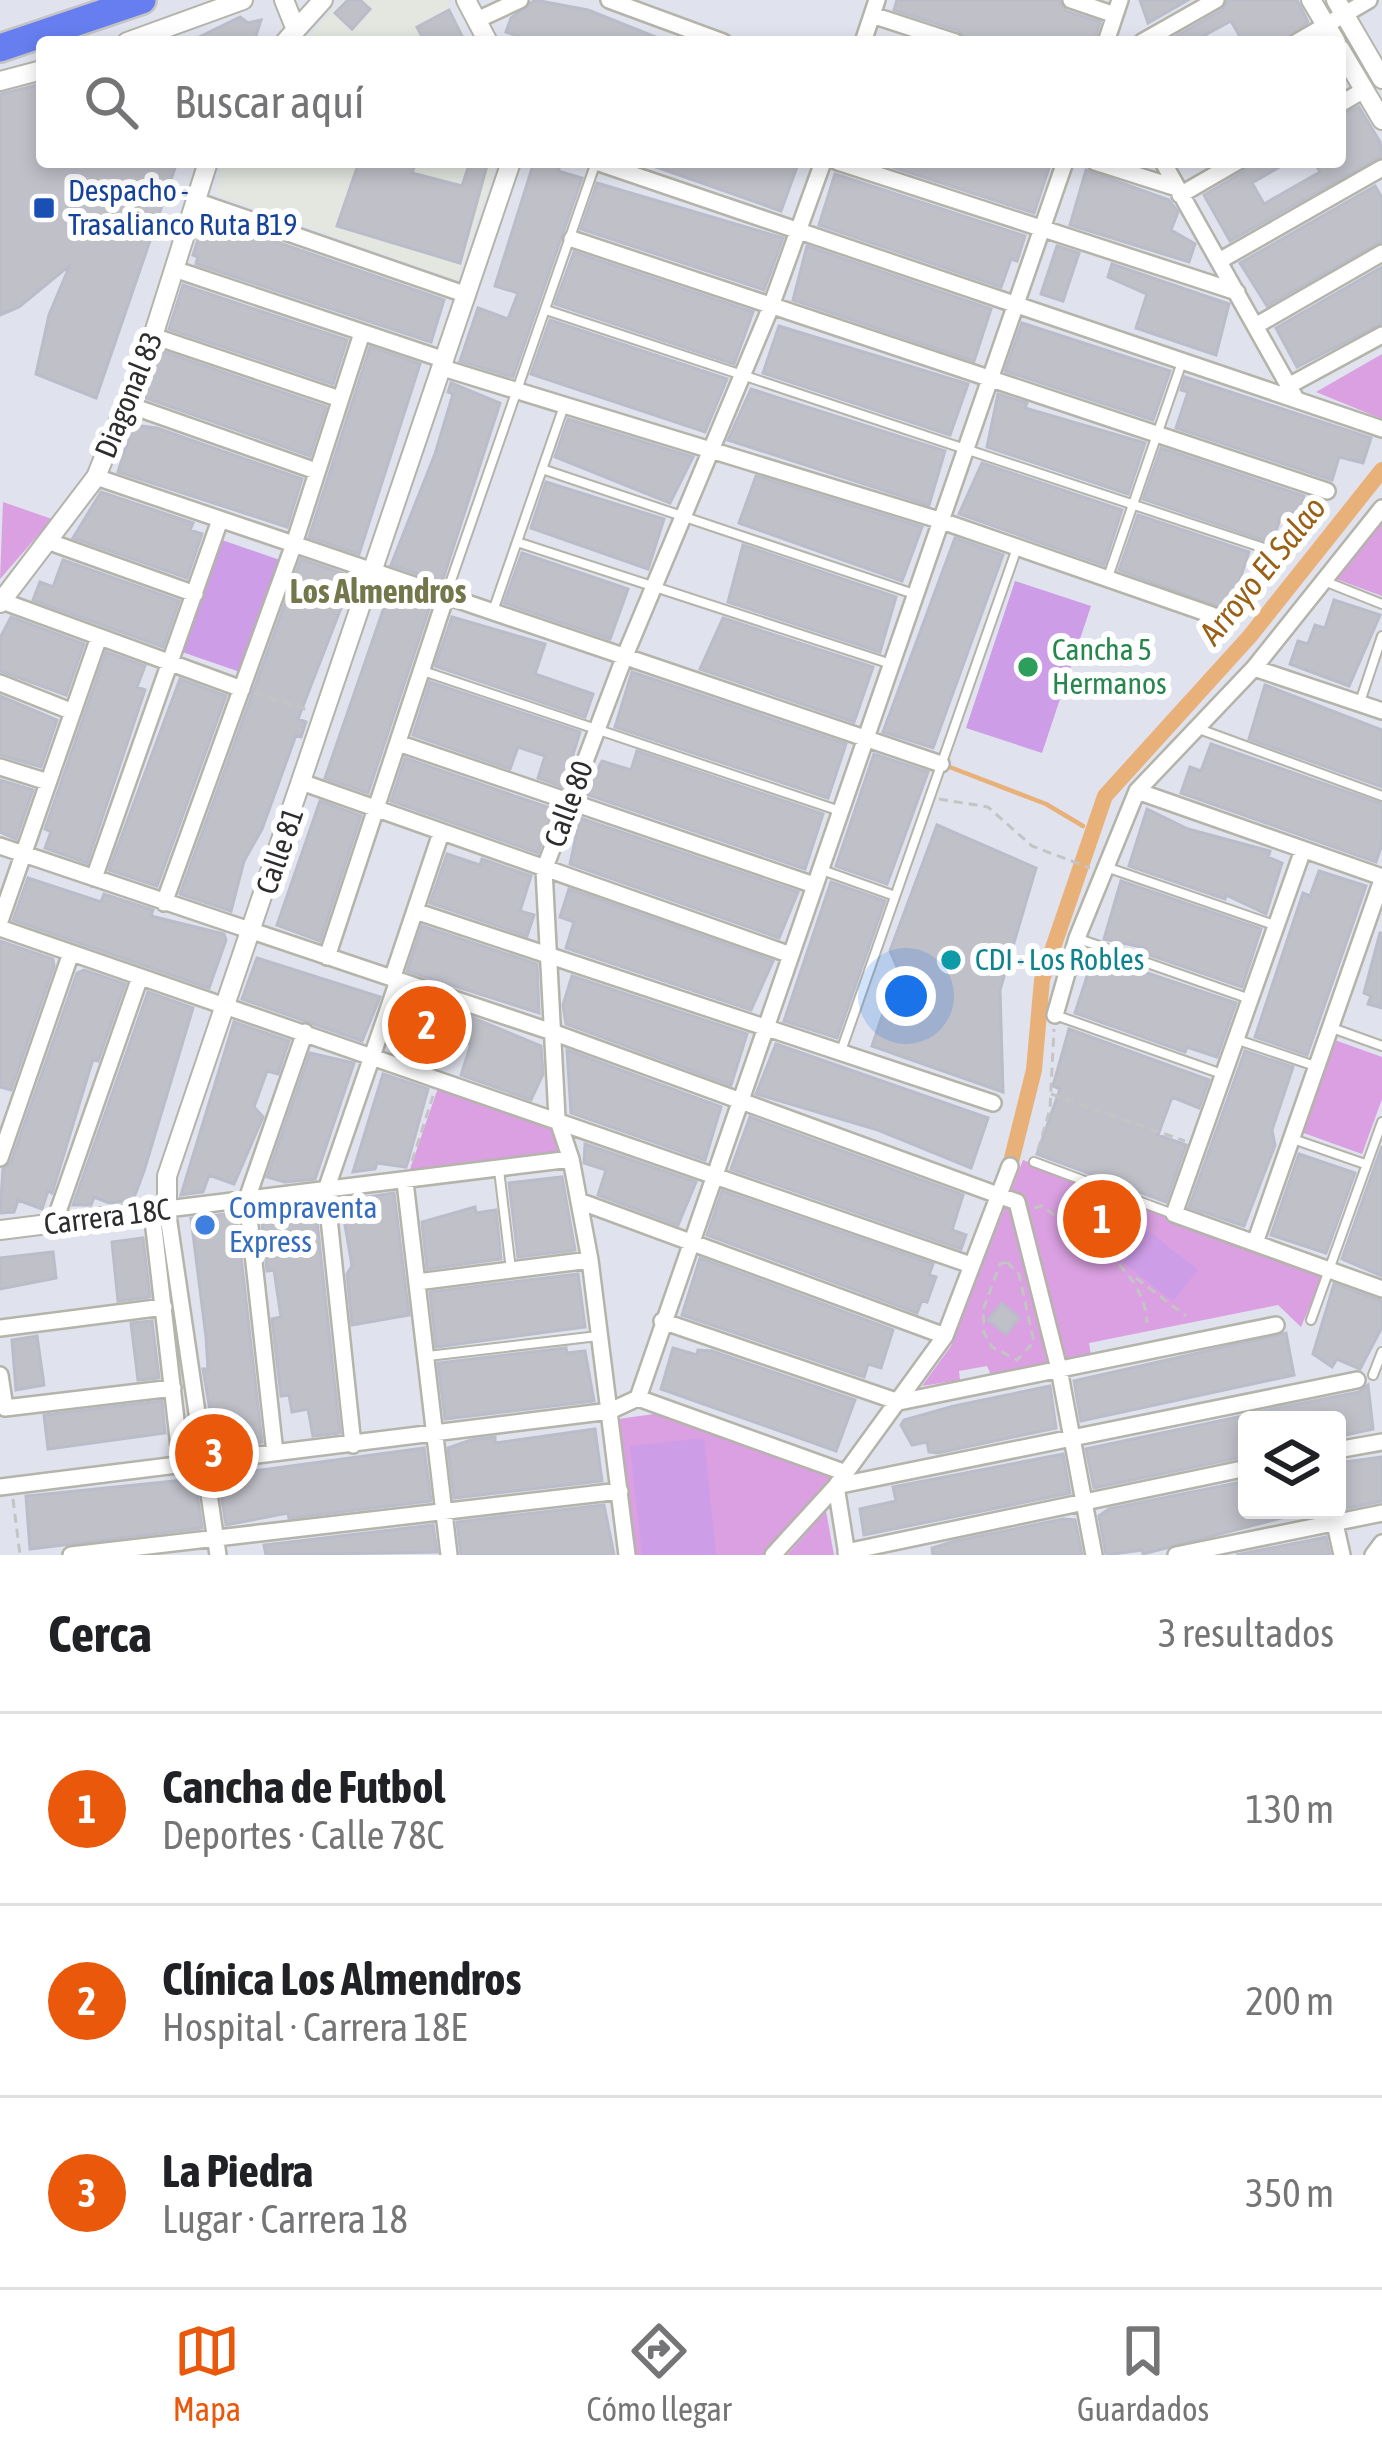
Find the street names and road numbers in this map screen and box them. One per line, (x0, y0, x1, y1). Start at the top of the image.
street label: Diagonal 83 (87, 327, 169, 463)
street label: Calle 80 (537, 756, 599, 851)
street label: Calle 81 (248, 803, 310, 898)
street label: Carrera 18C (42, 1191, 172, 1241)

